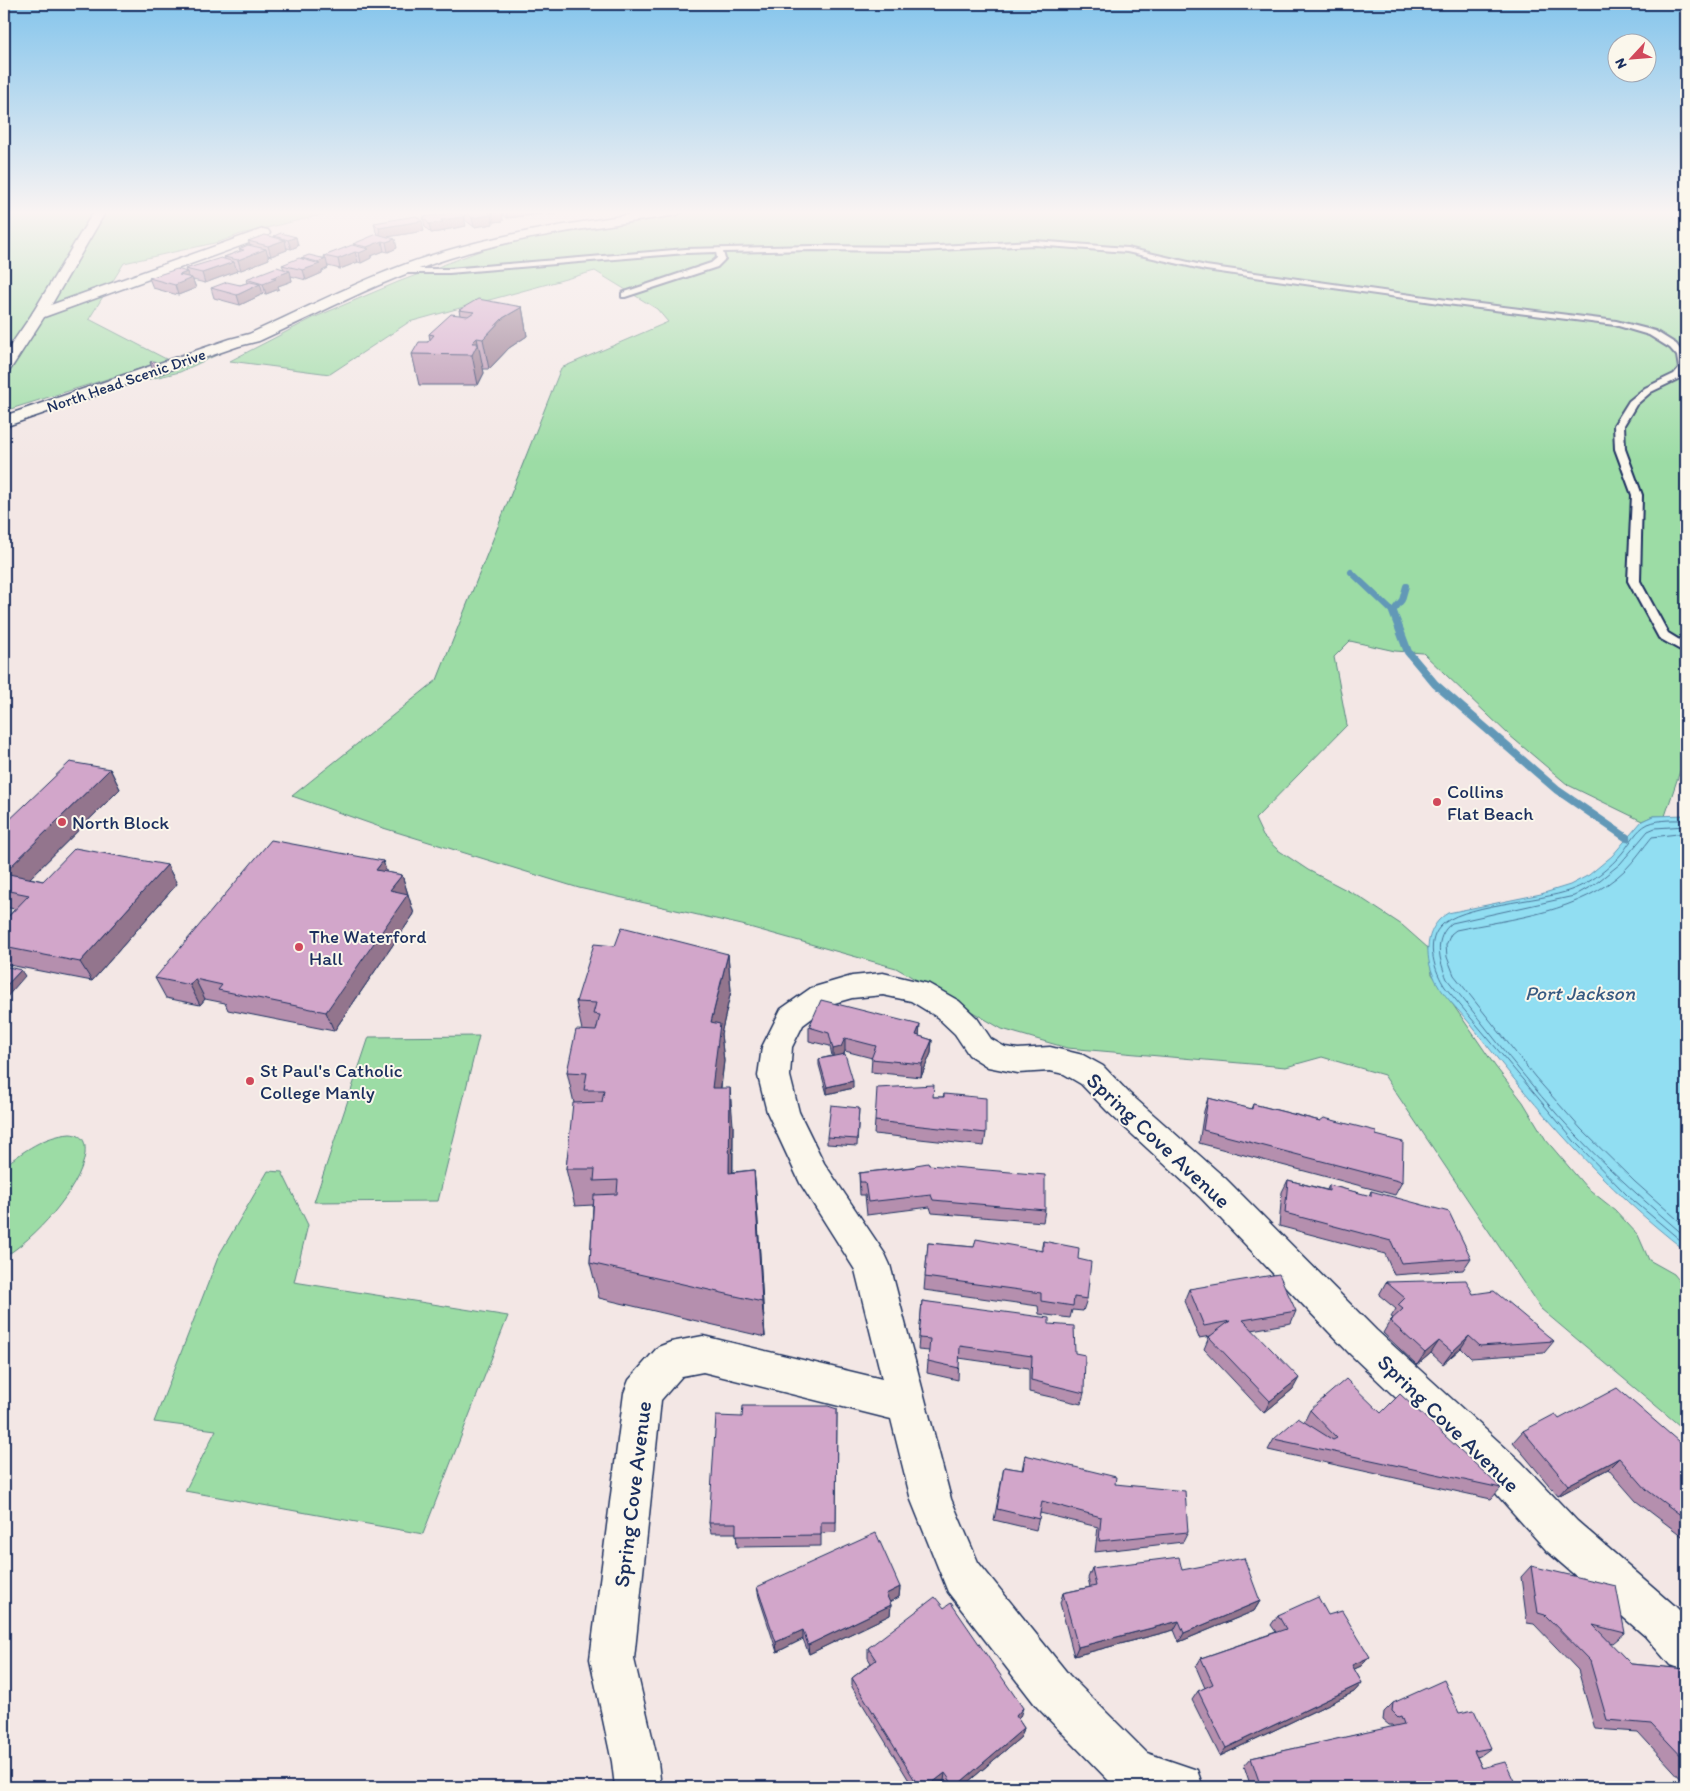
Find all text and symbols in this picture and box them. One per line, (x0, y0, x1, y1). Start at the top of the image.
north arrow (1608, 32, 1658, 82)
text: N (1611, 56, 1630, 71)
street label: North Head Scenic Drive (44, 344, 208, 417)
place label: Collins Flat Beach (1447, 780, 1534, 825)
marker: Collins Flat Beach (1431, 796, 1443, 808)
place label: North Block (72, 811, 169, 834)
marker: North Block (56, 816, 68, 828)
place label: The Waterford Hall (309, 925, 427, 970)
marker: The Waterford Hall (293, 941, 305, 953)
water label: Port Jackson (1525, 981, 1636, 1005)
place label: St Paul's Catholic College Manly (260, 1059, 403, 1104)
street label: Spring Cove Avenue (1081, 1067, 1236, 1214)
marker: St Paul's Catholic College Manly (244, 1075, 256, 1087)
street label: Spring Cove Avenue (1372, 1349, 1525, 1498)
street label: Spring Cove Avenue (608, 1399, 657, 1589)

